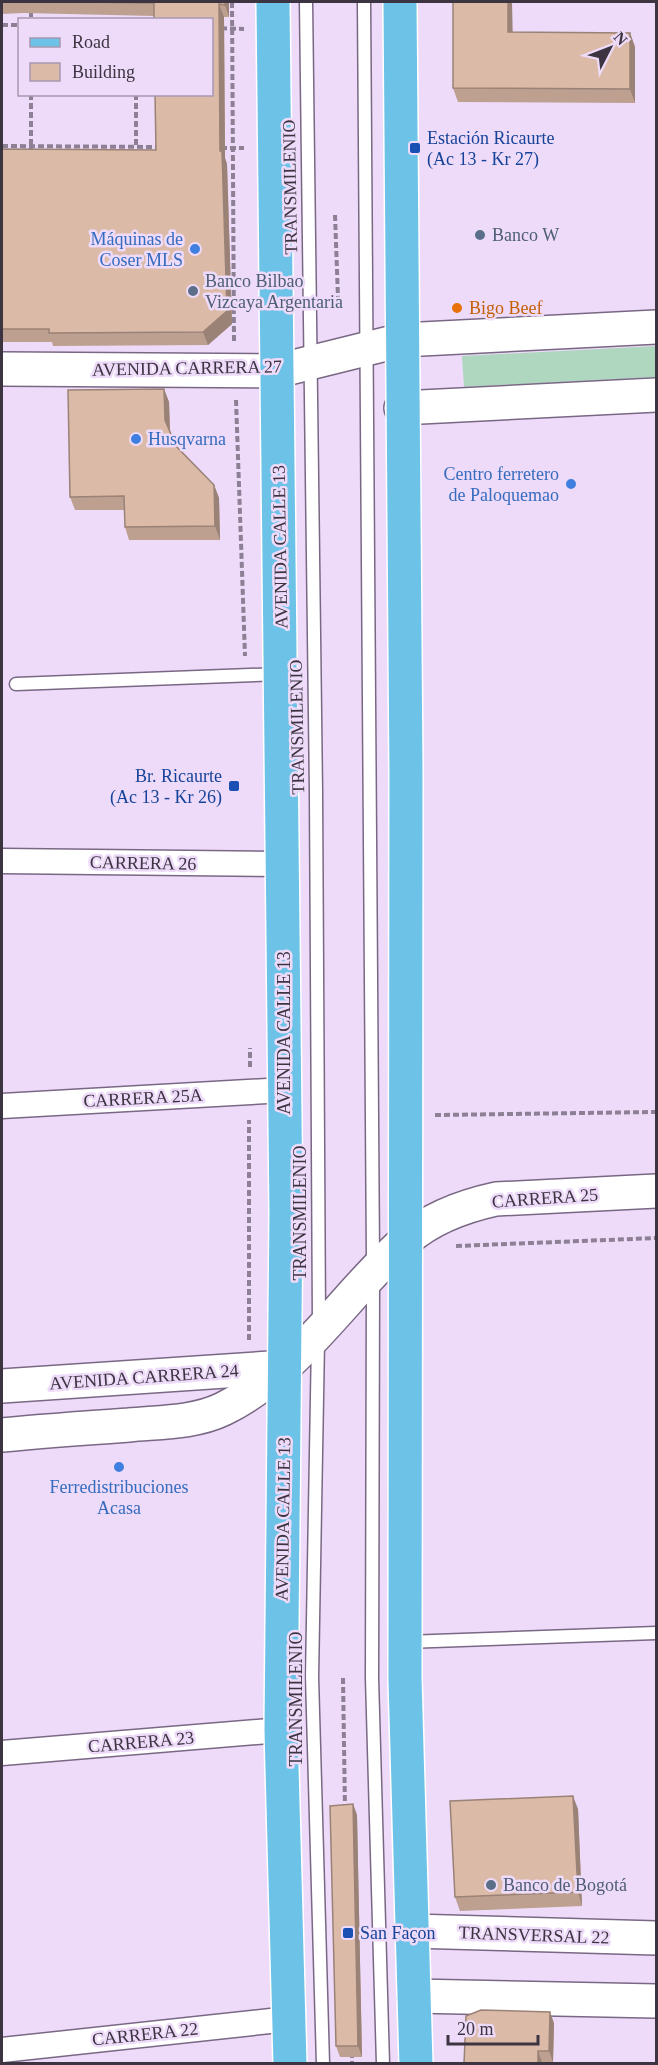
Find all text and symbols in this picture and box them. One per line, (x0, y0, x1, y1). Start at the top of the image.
legend (18, 18, 213, 96)
north arrow (580, 18, 640, 78)
text: N (611, 28, 631, 49)
text: Road (72, 32, 110, 52)
text: Building (72, 62, 135, 82)
street label: TRANSMILENIO (279, 119, 301, 255)
place label: Estación Ricaurte (Ac 13 - Kr 27) (427, 128, 554, 170)
marker: Estación Ricaurte (Ac 13 - Kr 27) (408, 141, 422, 155)
place label: Banco W (492, 225, 559, 245)
marker: Banco W (473, 228, 487, 242)
place label: Máquinas de Coser MLS (91, 229, 183, 270)
marker: Máquinas de Coser MLS (188, 242, 202, 256)
place label: Banco Bilbao Vizcaya Argentaria (205, 271, 343, 312)
marker: Banco Bilbao Vizcaya Argentaria (186, 284, 200, 298)
place label: Bigo Beef (469, 298, 543, 318)
marker: Bigo Beef (450, 301, 464, 315)
street label: AVENIDA CARRERA 27 (92, 356, 282, 380)
place label: Husqvarna (148, 429, 226, 449)
marker: Husqvarna (129, 432, 143, 446)
place label: Centro ferretero de Paloquemao (444, 464, 559, 505)
street label: AVENIDA CALLE 13 (269, 465, 291, 629)
marker: Centro ferretero de Paloquemao (564, 477, 578, 491)
street label: TRANSMILENIO (286, 659, 308, 795)
place label: Br. Ricaurte (Ac 13 - Kr 26) (110, 766, 222, 808)
marker: Br. Ricaurte (Ac 13 - Kr 26) (227, 779, 241, 793)
street label: CARRERA 26 (90, 852, 196, 874)
street label: AVENIDA CALLE 13 (274, 951, 294, 1115)
street label: CARRERA 25A (83, 1085, 203, 1111)
street label: TRANSMILENIO (290, 1146, 310, 1281)
street label: CARRERA 25 (491, 1184, 599, 1212)
street label: AVENIDA CARRERA 24 (49, 1360, 239, 1394)
street label: AVENIDA CALLE 13 (272, 1437, 294, 1601)
marker: Ferredistribuciones Acasa (112, 1460, 126, 1474)
place label: Ferredistribuciones Acasa (50, 1477, 188, 1518)
street label: TRANSMILENIO (286, 1632, 306, 1767)
street label: CARRERA 23 (87, 1727, 195, 1757)
place label: Banco de Bogotá (503, 1875, 627, 1895)
marker: Banco de Bogotá (484, 1878, 498, 1892)
street label: TRANSVERSAL 22 (458, 1922, 610, 1948)
place label: San Façon (360, 1923, 436, 1943)
marker: San Façon (341, 1926, 355, 1940)
scale bar (448, 2008, 538, 2046)
street label: CARRERA 22 (91, 2018, 199, 2050)
text: 20 m (457, 2019, 494, 2039)

